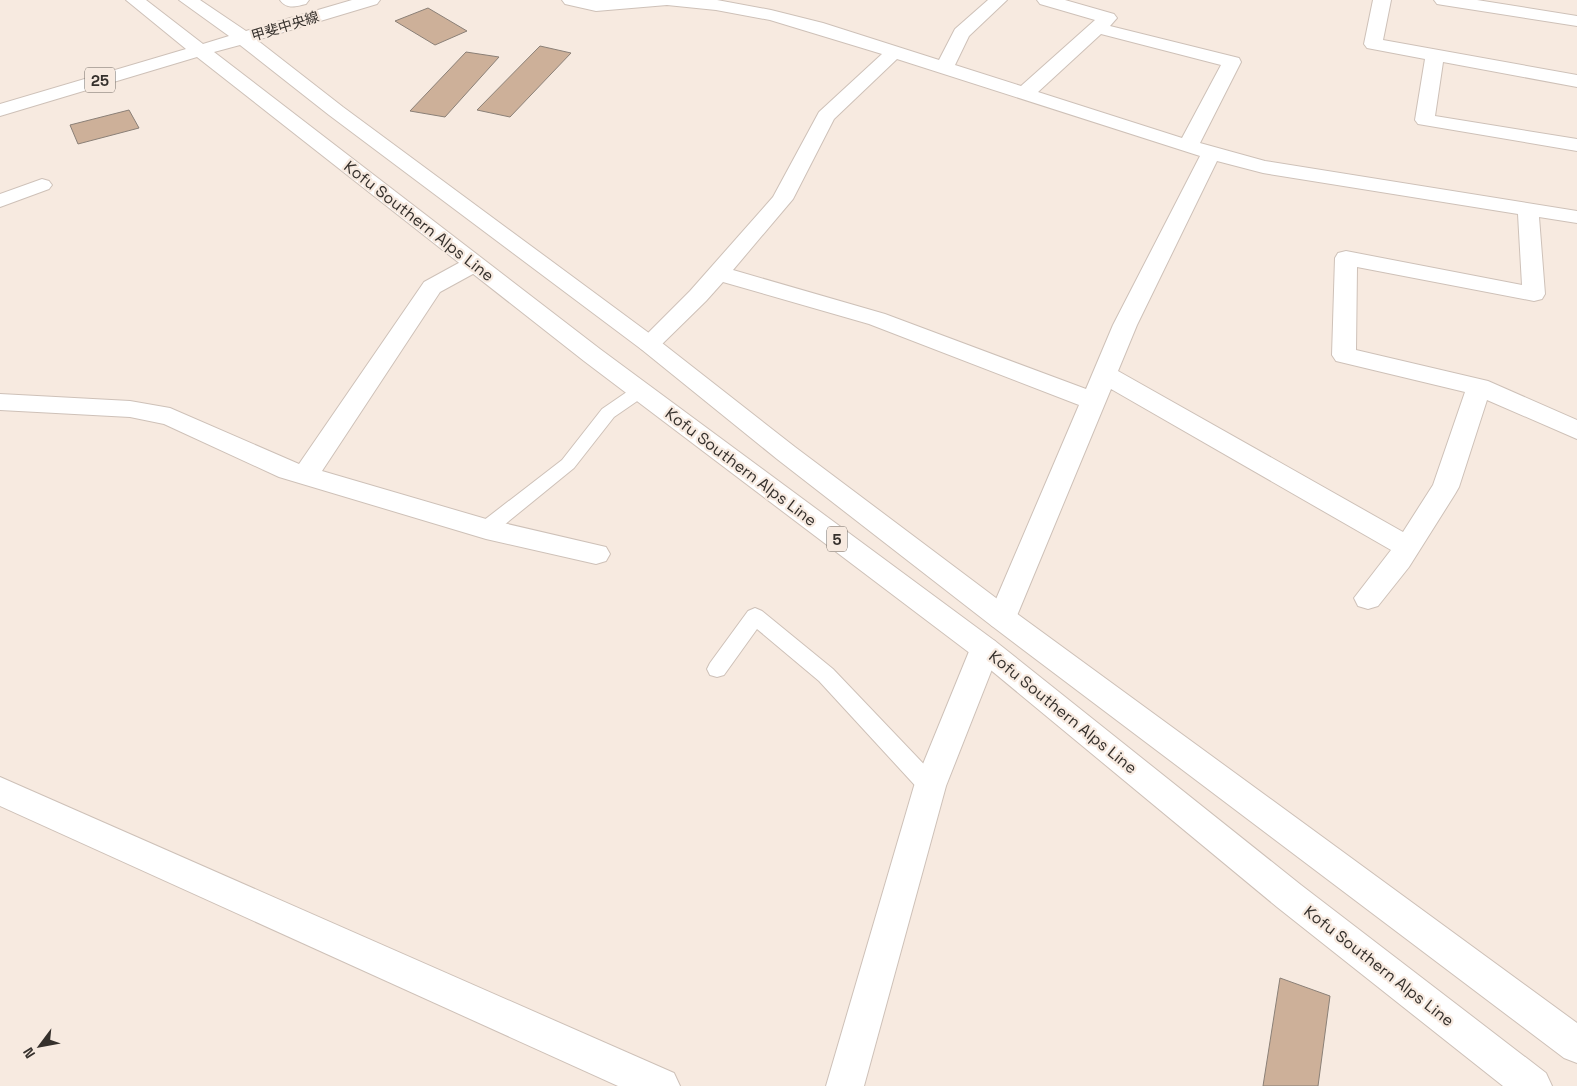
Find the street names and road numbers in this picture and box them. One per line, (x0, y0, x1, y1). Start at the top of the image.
street label: 甲斐中央線 (249, 7, 321, 45)
road number: 25 (85, 68, 115, 92)
street label: Kofu Southern Alps Line (340, 156, 498, 286)
street label: Kofu Southern Alps Line (661, 403, 821, 531)
road number: 5 (827, 526, 847, 552)
street label: Kofu Southern Alps Line (985, 646, 1141, 778)
street label: Kofu Southern Alps Line (1300, 901, 1458, 1031)

